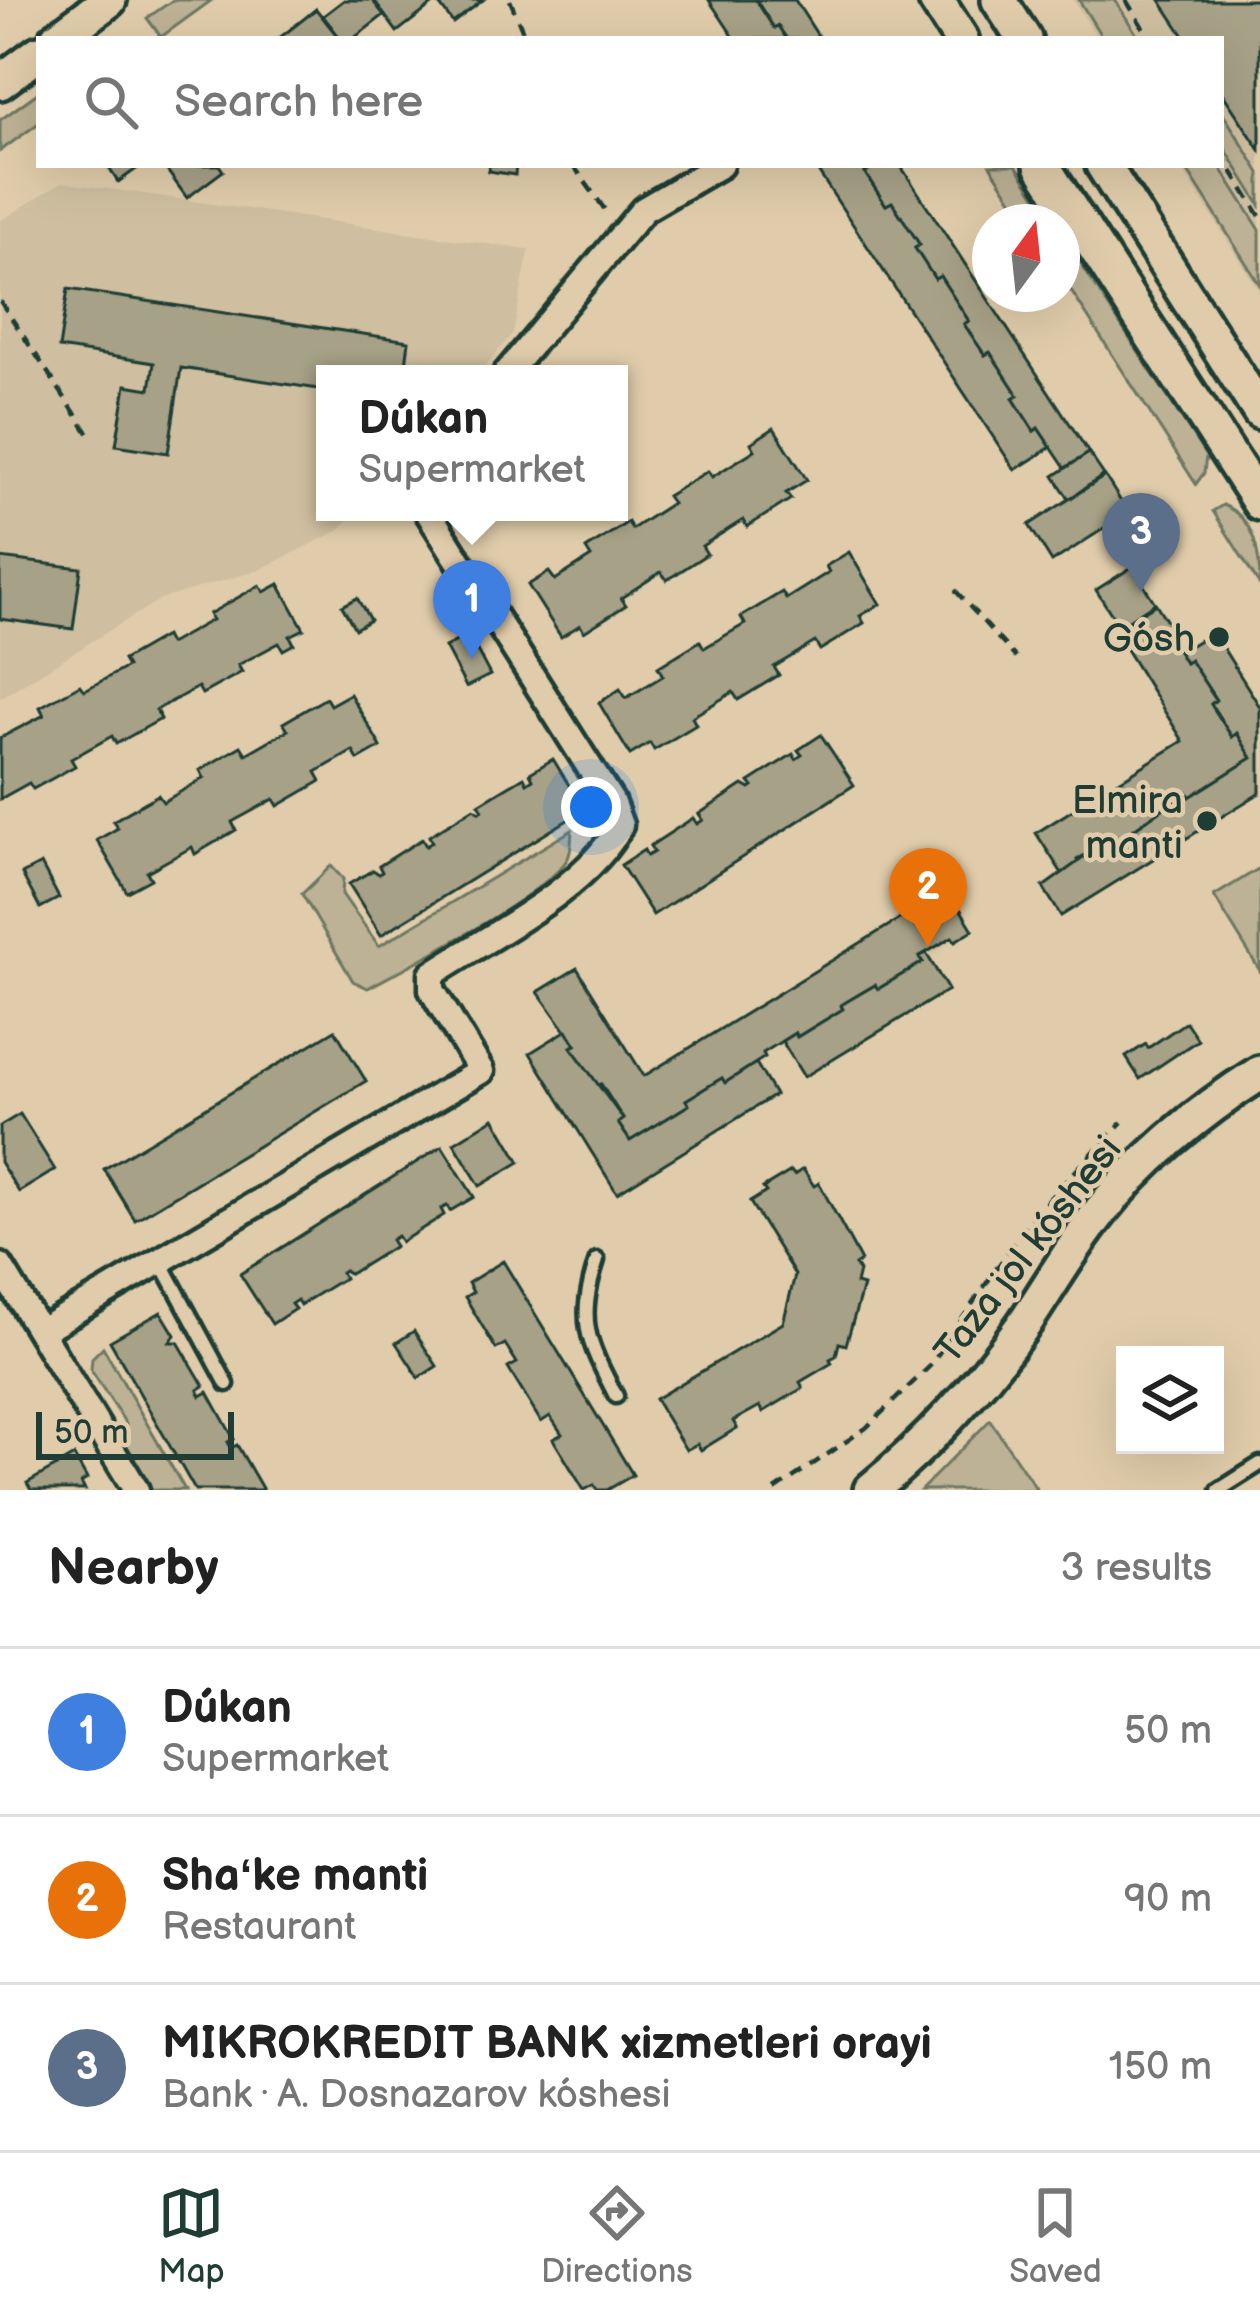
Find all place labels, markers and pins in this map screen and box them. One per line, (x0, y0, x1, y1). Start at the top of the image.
pin: 3 (1102, 493, 1180, 592)
pin: 1 (433, 560, 511, 659)
place label: Gósh (1103, 616, 1195, 663)
marker: Gósh (1206, 624, 1232, 650)
place label: Elmira manti (1072, 778, 1183, 870)
marker: Elmira manti (1194, 808, 1220, 834)
pin: 2 (889, 848, 967, 947)

